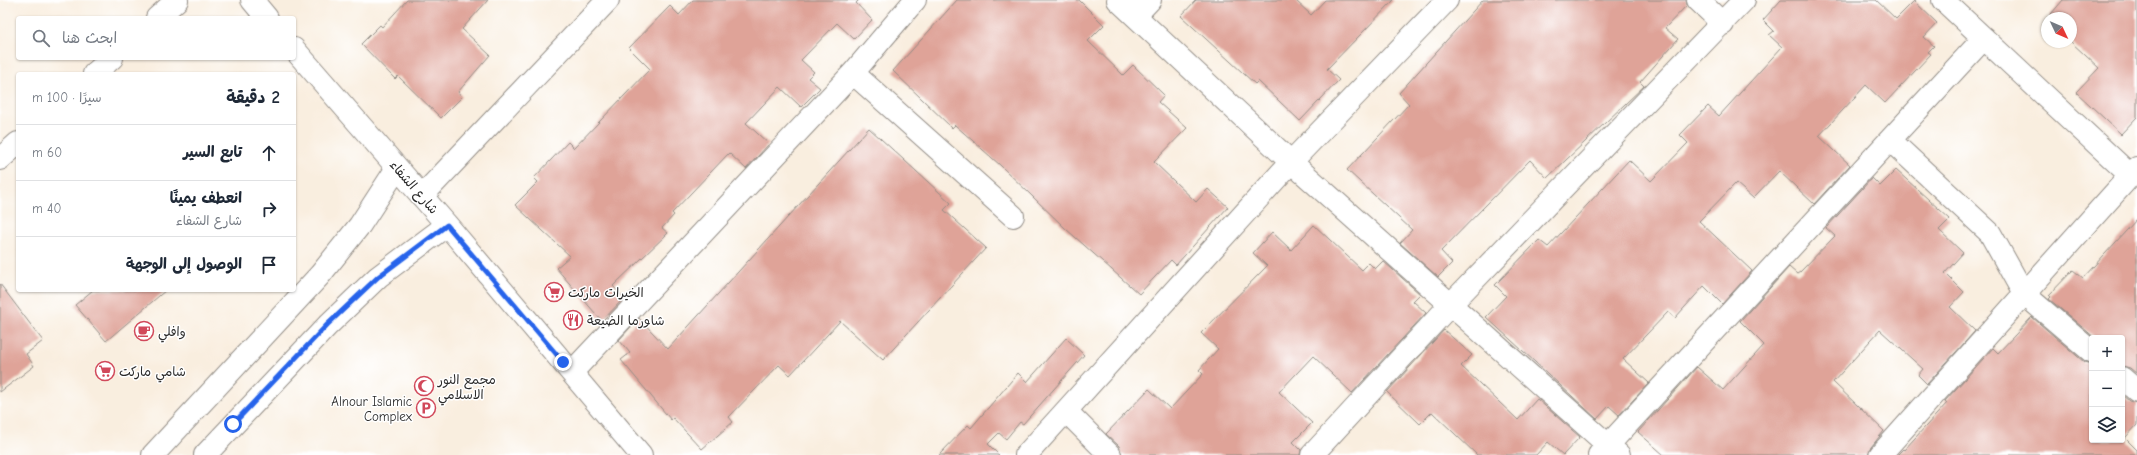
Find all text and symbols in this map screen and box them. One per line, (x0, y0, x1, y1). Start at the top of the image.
north arrow (2041, 12, 2077, 48)
search box (16, 16, 296, 60)
icon: search (30, 27, 52, 49)
text: ابحث هنا (62, 29, 117, 47)
text: 2 دقيقة (226, 88, 280, 107)
text: سيرًا · 100 m (32, 90, 102, 105)
icon: ahead (258, 142, 280, 164)
text: تابع السير (183, 143, 242, 161)
text: 60 m (32, 145, 62, 160)
street label: شارع الشفاء (385, 157, 441, 218)
text: انعطف يمينًا (170, 189, 242, 207)
icon: right (258, 198, 280, 220)
text: 40 m (32, 201, 61, 216)
text: شارع الشفاء (176, 213, 242, 228)
icon: arrive (258, 254, 280, 276)
text: الوصول إلى الوجهة (126, 255, 242, 273)
supermarket icon: الخيرات ماركت (543, 281, 565, 303)
place label: الخيرات ماركت (568, 285, 644, 301)
restaurant icon: شاورما الضيعة (562, 309, 584, 331)
place label: شاورما الضيعة (587, 313, 665, 329)
cafe icon: وافلي (133, 320, 155, 342)
place label: وافلي (158, 324, 186, 343)
map controls (2089, 335, 2125, 443)
button: + (2089, 335, 2125, 371)
route end (554, 353, 572, 371)
supermarket icon: شامي ماركت (94, 360, 116, 382)
place label: شامي ماركت (119, 364, 186, 383)
button: − (2089, 371, 2125, 407)
place label: مجمع النور الاسلامي (437, 372, 496, 406)
mosque icon: مجمع النور الاسلامي (413, 375, 435, 397)
place label: Alnour Islamic Complex (331, 394, 413, 424)
parking icon: Alnour Islamic Complex (415, 397, 437, 419)
button: layers (2089, 407, 2125, 443)
route start (224, 415, 242, 433)

